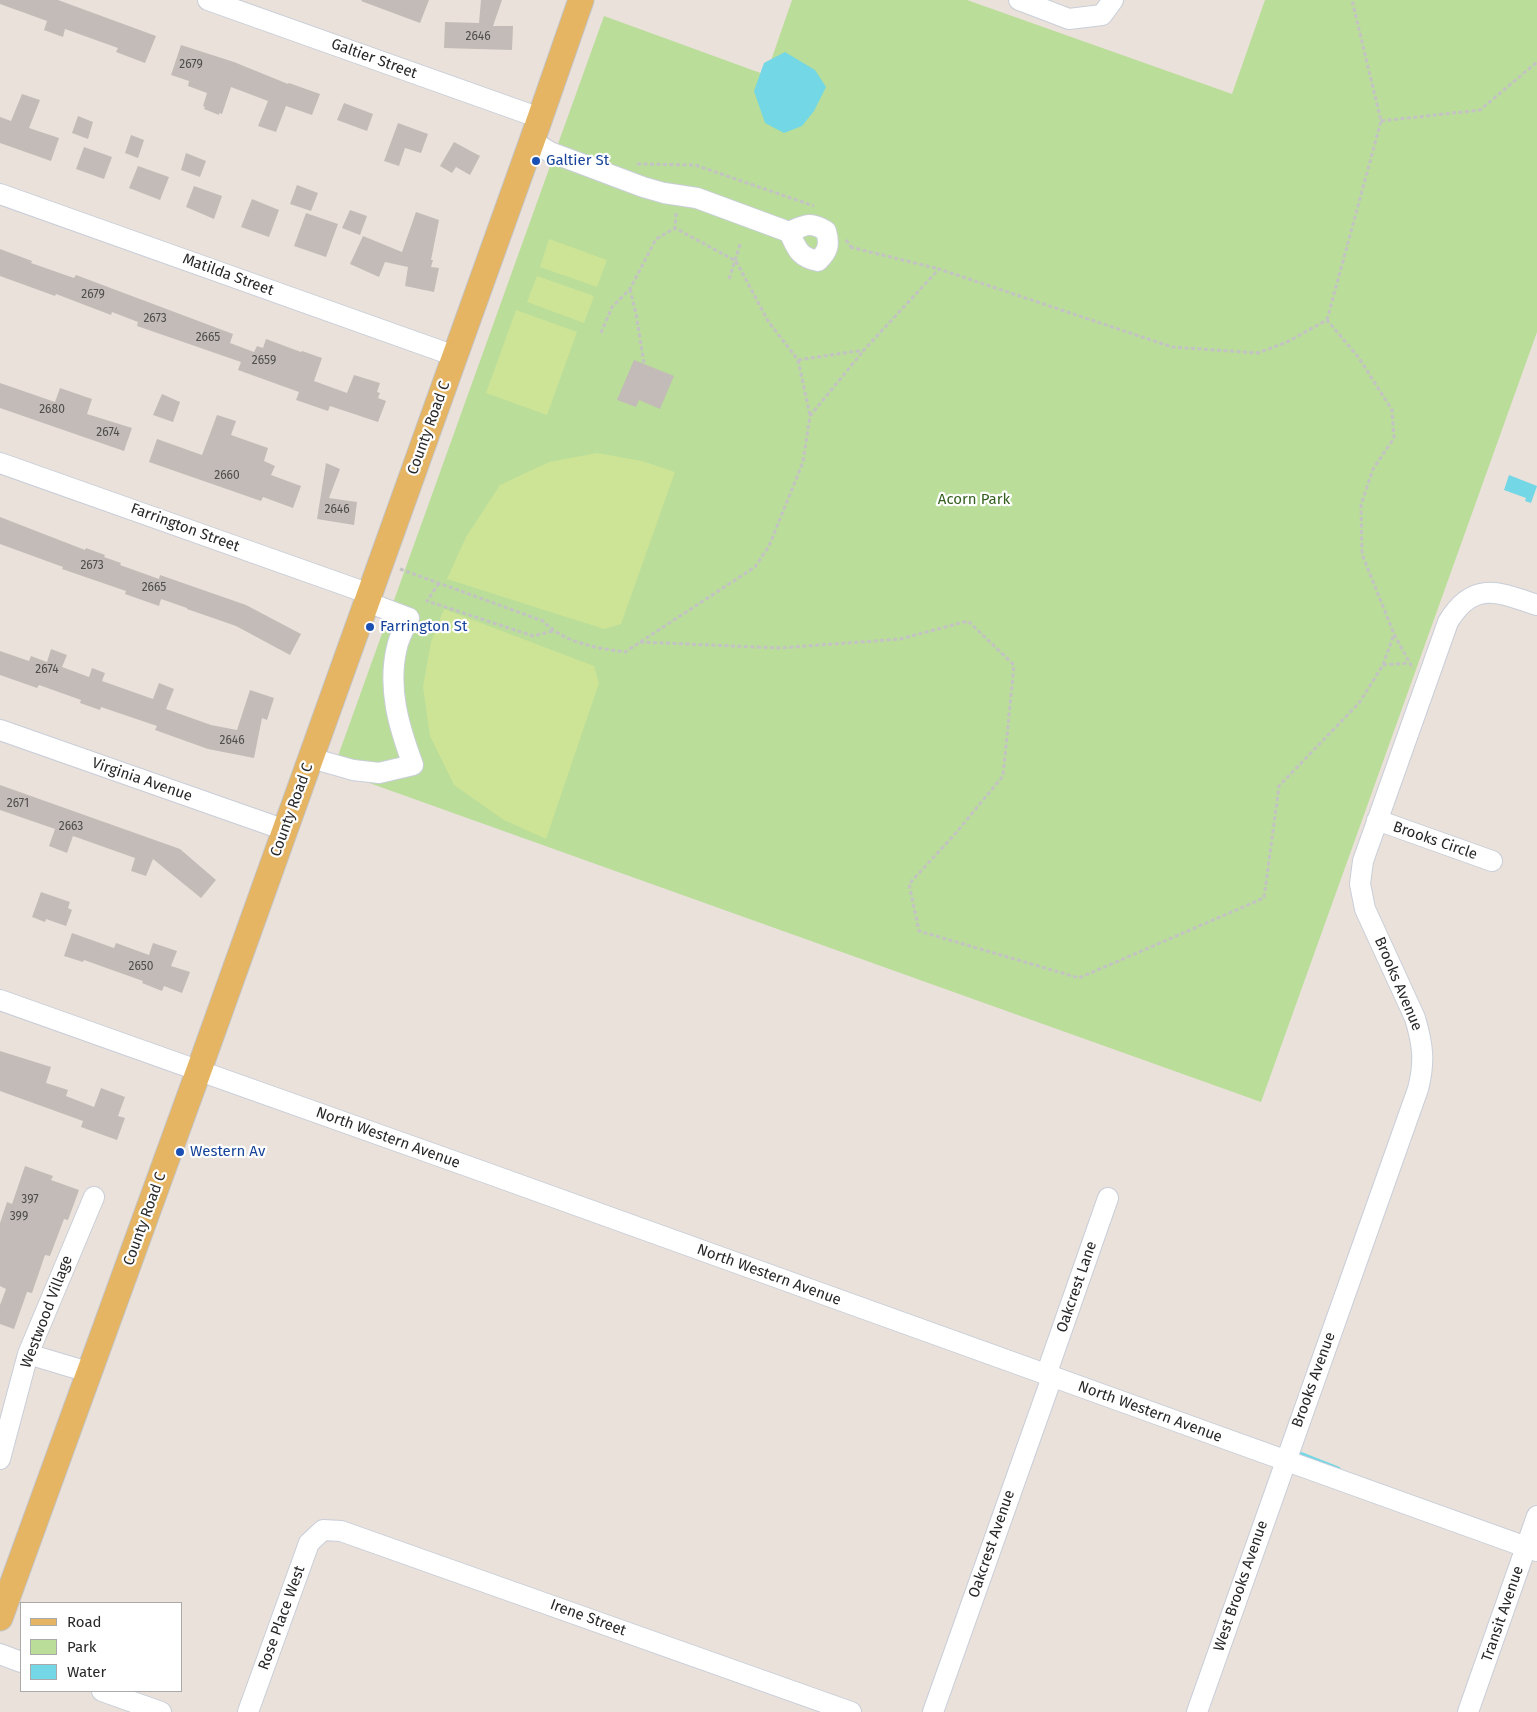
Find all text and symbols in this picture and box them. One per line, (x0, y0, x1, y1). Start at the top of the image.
house number: 2646 (465, 30, 491, 44)
street label: Galtier Street (329, 35, 419, 83)
house number: 2679 (179, 58, 203, 72)
place label: Galtier St (546, 152, 609, 170)
marker: Galtier St (530, 155, 542, 167)
street label: Matilda Street (180, 250, 276, 300)
house number: 2679 (81, 288, 105, 302)
house number: 2673 (143, 312, 167, 326)
house number: 2665 (196, 331, 220, 345)
house number: 2659 (252, 354, 276, 368)
street label: County Road C (404, 379, 454, 477)
house number: 2680 (39, 403, 65, 417)
house number: 2674 (96, 426, 120, 440)
house number: 2660 (214, 469, 240, 483)
park label: Acorn Park (938, 491, 1010, 509)
street label: Farrington Street (128, 500, 242, 556)
house number: 2646 (324, 503, 350, 517)
house number: 2673 (80, 559, 104, 573)
house number: 2665 (142, 581, 166, 595)
place label: Farrington St (380, 618, 467, 636)
marker: Farrington St (364, 621, 376, 633)
house number: 2674 (35, 663, 59, 677)
house number: 2646 (219, 734, 245, 748)
street label: Virginia Avenue (89, 754, 195, 806)
street label: County Road C (267, 761, 317, 859)
house number: 2671 (7, 797, 29, 811)
street label: Brooks Circle (1390, 818, 1480, 864)
house number: 2663 (59, 820, 83, 834)
street label: Brooks Avenue (1370, 934, 1426, 1034)
house number: 2650 (129, 960, 153, 974)
street label: North Western Avenue (313, 1104, 463, 1172)
place label: Western Av (190, 1143, 265, 1161)
marker: Western Av (174, 1146, 186, 1158)
street label: County Road C (120, 1170, 170, 1268)
house number: 397 (21, 1193, 39, 1207)
house number: 399 (10, 1210, 28, 1224)
street label: Oakcrest Lane (1053, 1239, 1101, 1335)
street label: North Western Avenue (694, 1241, 844, 1309)
street label: Westwood Village (17, 1253, 77, 1371)
street label: Brooks Avenue (1288, 1330, 1340, 1430)
street label: North Western Avenue (1075, 1378, 1225, 1446)
street label: Oakcrest Avenue (965, 1488, 1019, 1600)
street label: West Brooks Avenue (1210, 1518, 1272, 1654)
street label: Rose Place West (255, 1563, 309, 1673)
street label: Transit Avenue (1478, 1564, 1528, 1664)
street label: Irene Street (548, 1596, 628, 1640)
legend (20, 1602, 182, 1692)
text: Road (67, 1613, 102, 1631)
text: Park (67, 1638, 97, 1656)
text: Water (67, 1663, 106, 1681)

